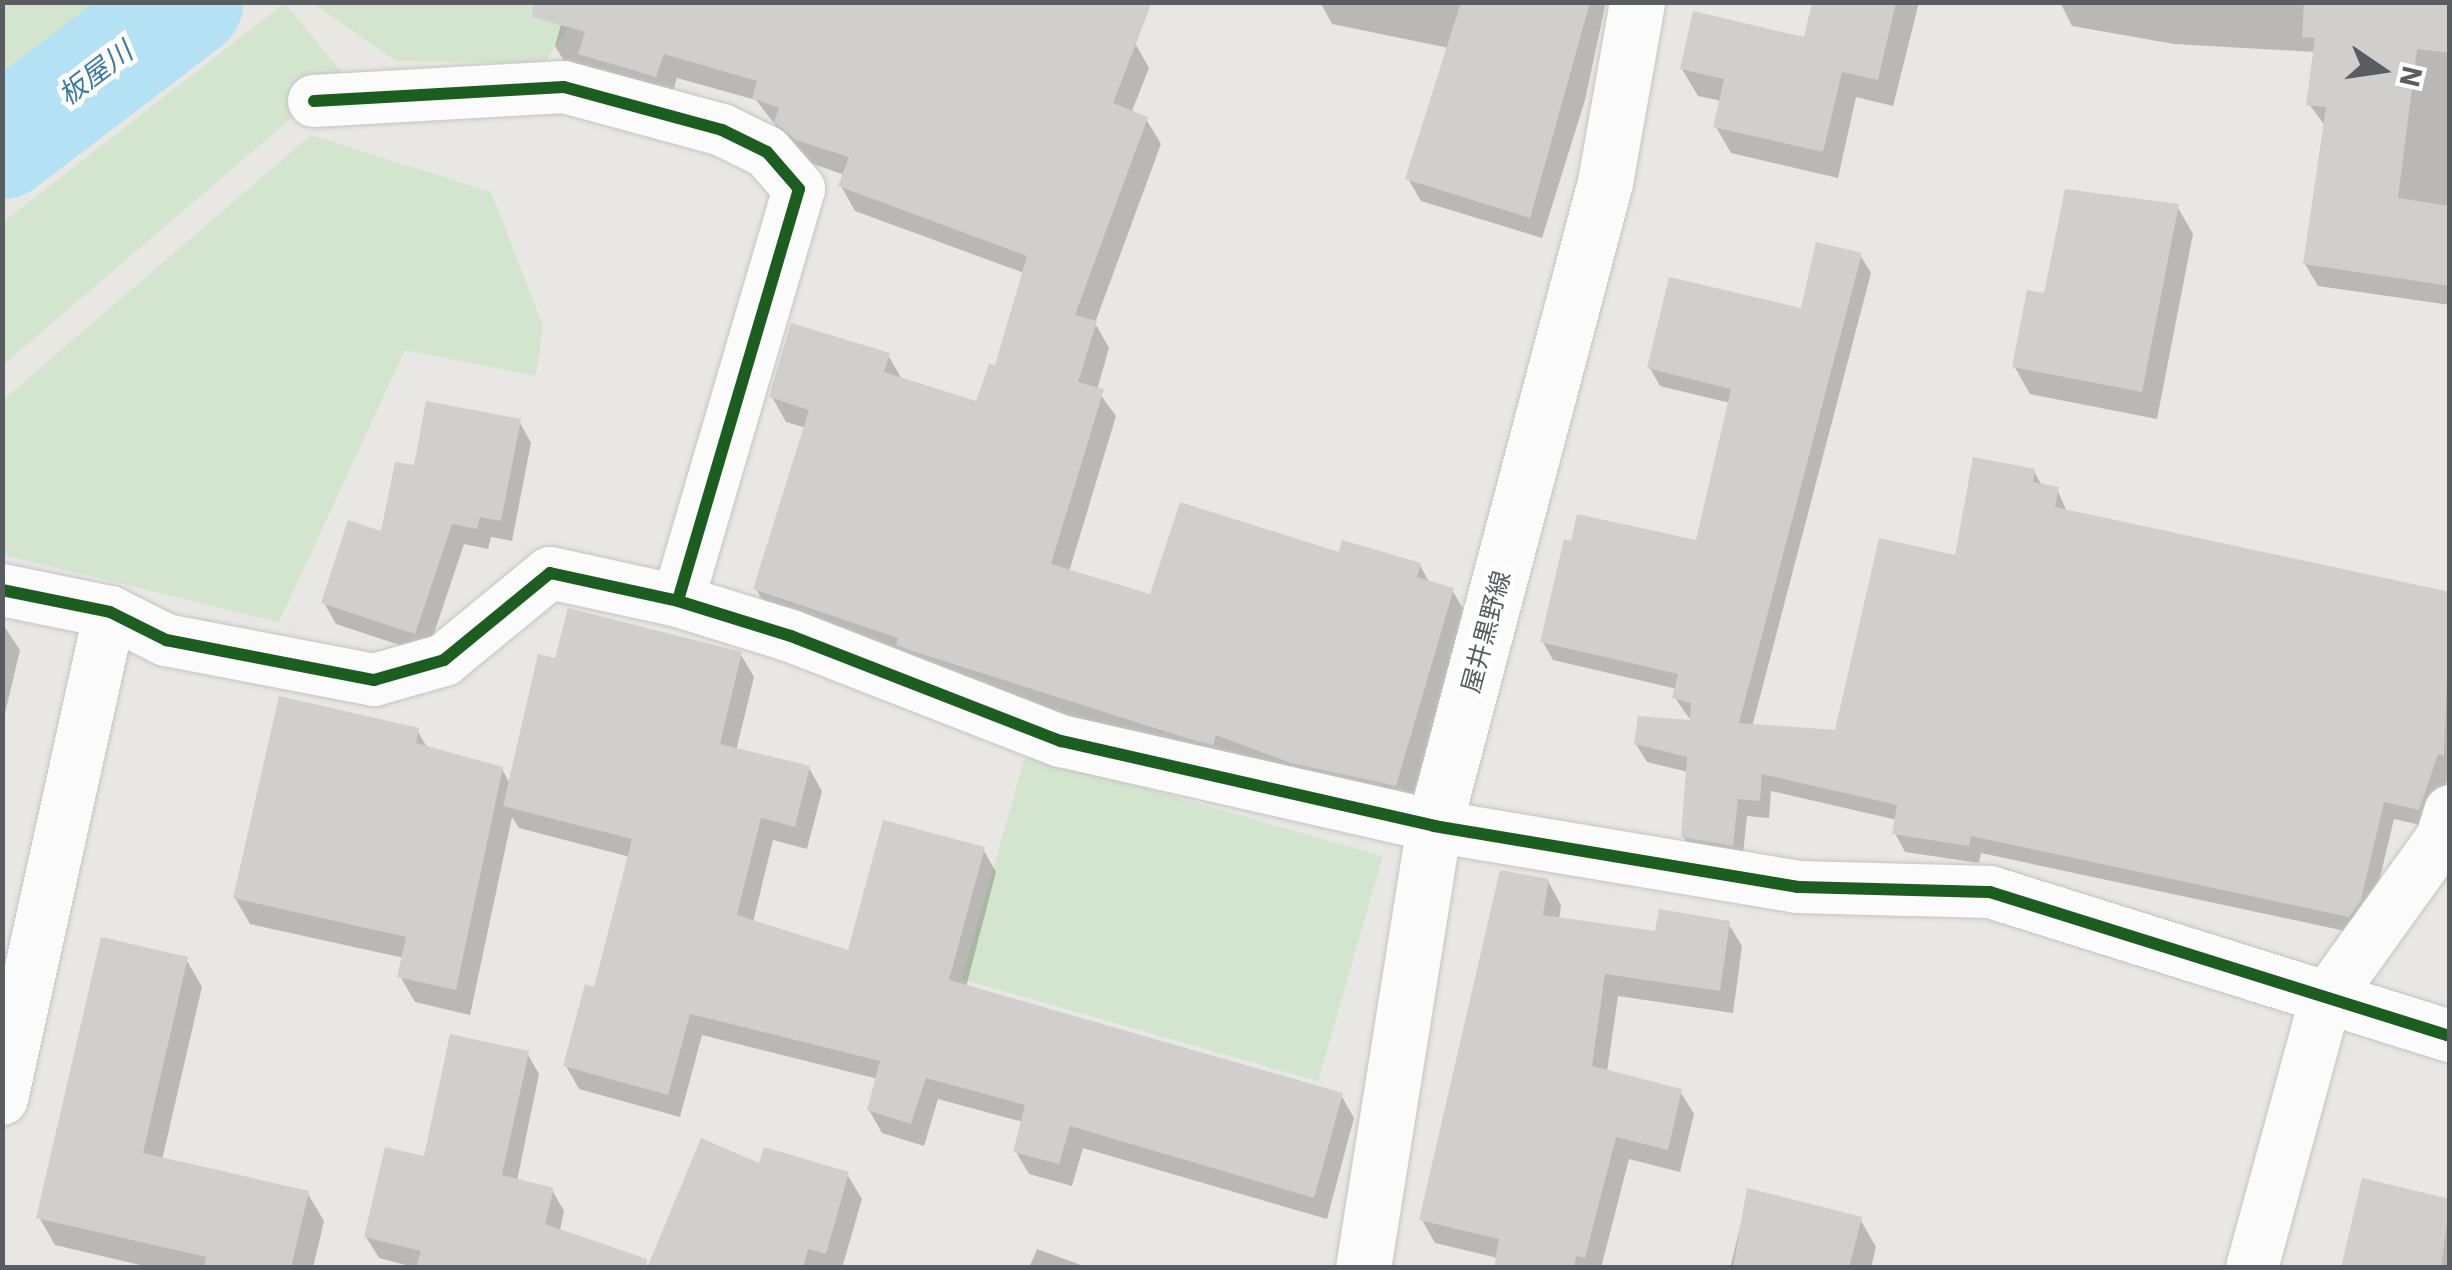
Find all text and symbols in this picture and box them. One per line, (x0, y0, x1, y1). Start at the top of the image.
north arrow (2332, 20, 2432, 120)
water label: 板屋川 (51, 34, 139, 112)
text: N (2391, 63, 2432, 91)
street label: 屋井黒野線 (1455, 568, 1517, 696)

